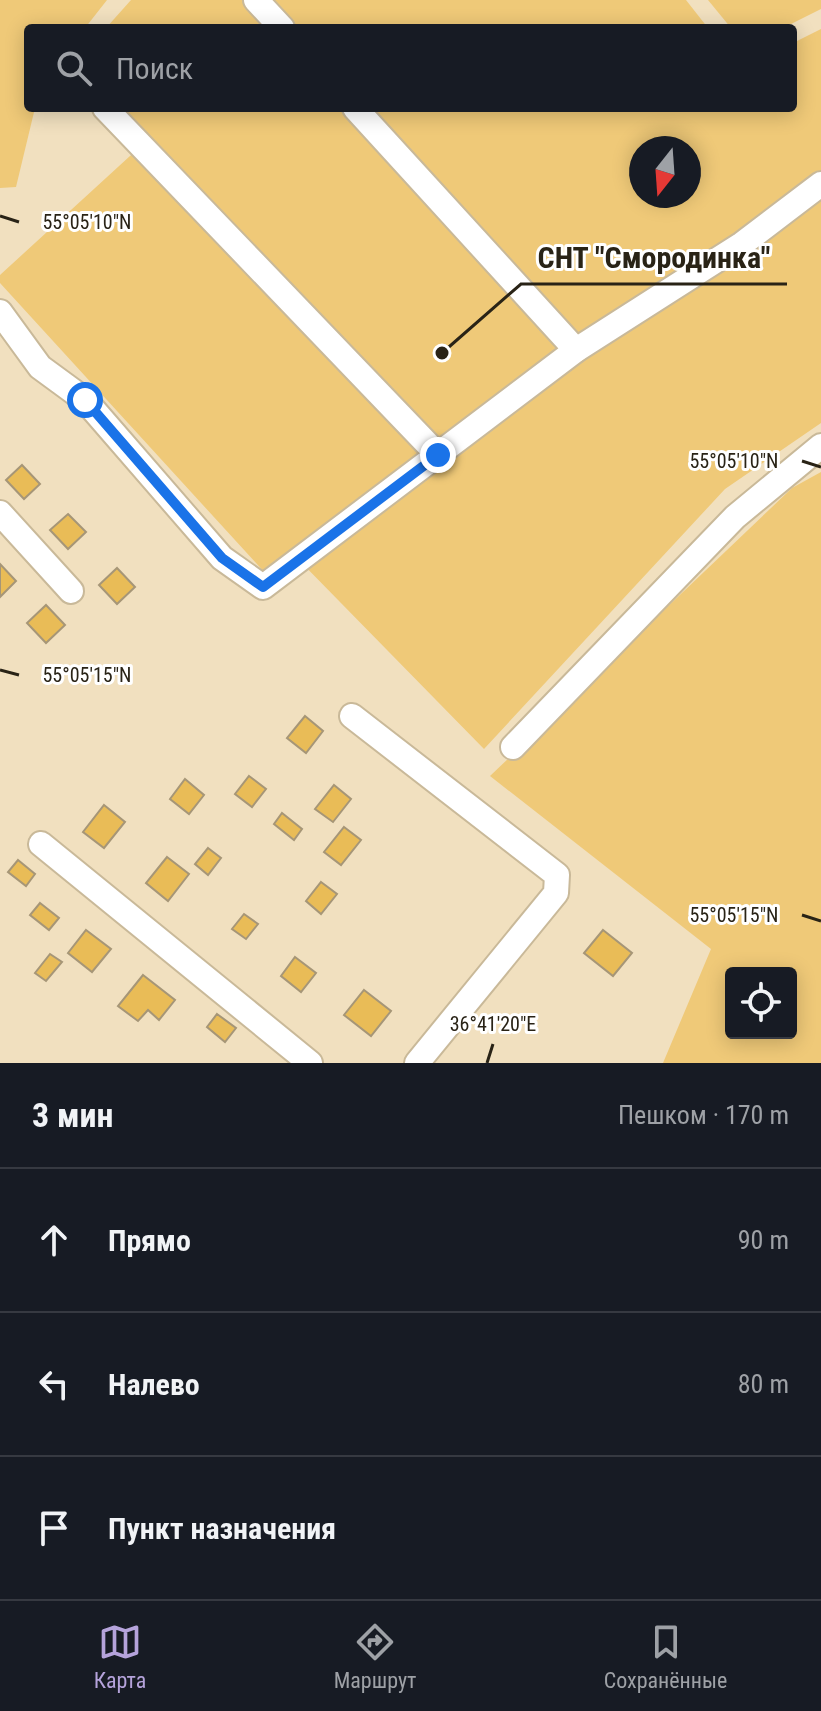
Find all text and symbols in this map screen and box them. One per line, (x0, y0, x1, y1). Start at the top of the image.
search box (24, 24, 797, 112)
icon: search (52, 46, 96, 90)
text: Поиск (116, 51, 193, 86)
north arrow (629, 136, 701, 208)
text: 55°05'10"N (42, 210, 132, 234)
callout: СНТ "Смородинка" (521, 230, 787, 284)
text: СНТ "Смородинка" (538, 240, 770, 275)
route start (67, 382, 103, 418)
route end (420, 437, 456, 473)
text: 55°05'10"N (689, 449, 779, 473)
text: 55°05'15"N (42, 663, 132, 687)
text: 55°05'15"N (689, 903, 779, 927)
map controls (725, 967, 797, 1039)
button: locate (725, 967, 797, 1039)
text: 36°41'20"E (450, 1012, 536, 1036)
text: 3 мин (32, 1095, 114, 1135)
text: Пешком · 170 m (618, 1100, 789, 1130)
icon: ahead (32, 1218, 76, 1262)
text: Прямо (108, 1223, 191, 1258)
text: 90 m (738, 1225, 789, 1255)
icon: left (32, 1362, 76, 1406)
text: Налево (108, 1367, 200, 1402)
text: 80 m (738, 1369, 789, 1399)
icon: arrive (32, 1506, 76, 1550)
text: Пункт назначения (108, 1511, 336, 1546)
tab: Карта (94, 1620, 146, 1693)
tab: Маршрут (334, 1620, 416, 1693)
tab: Сохранённые (604, 1620, 727, 1693)

